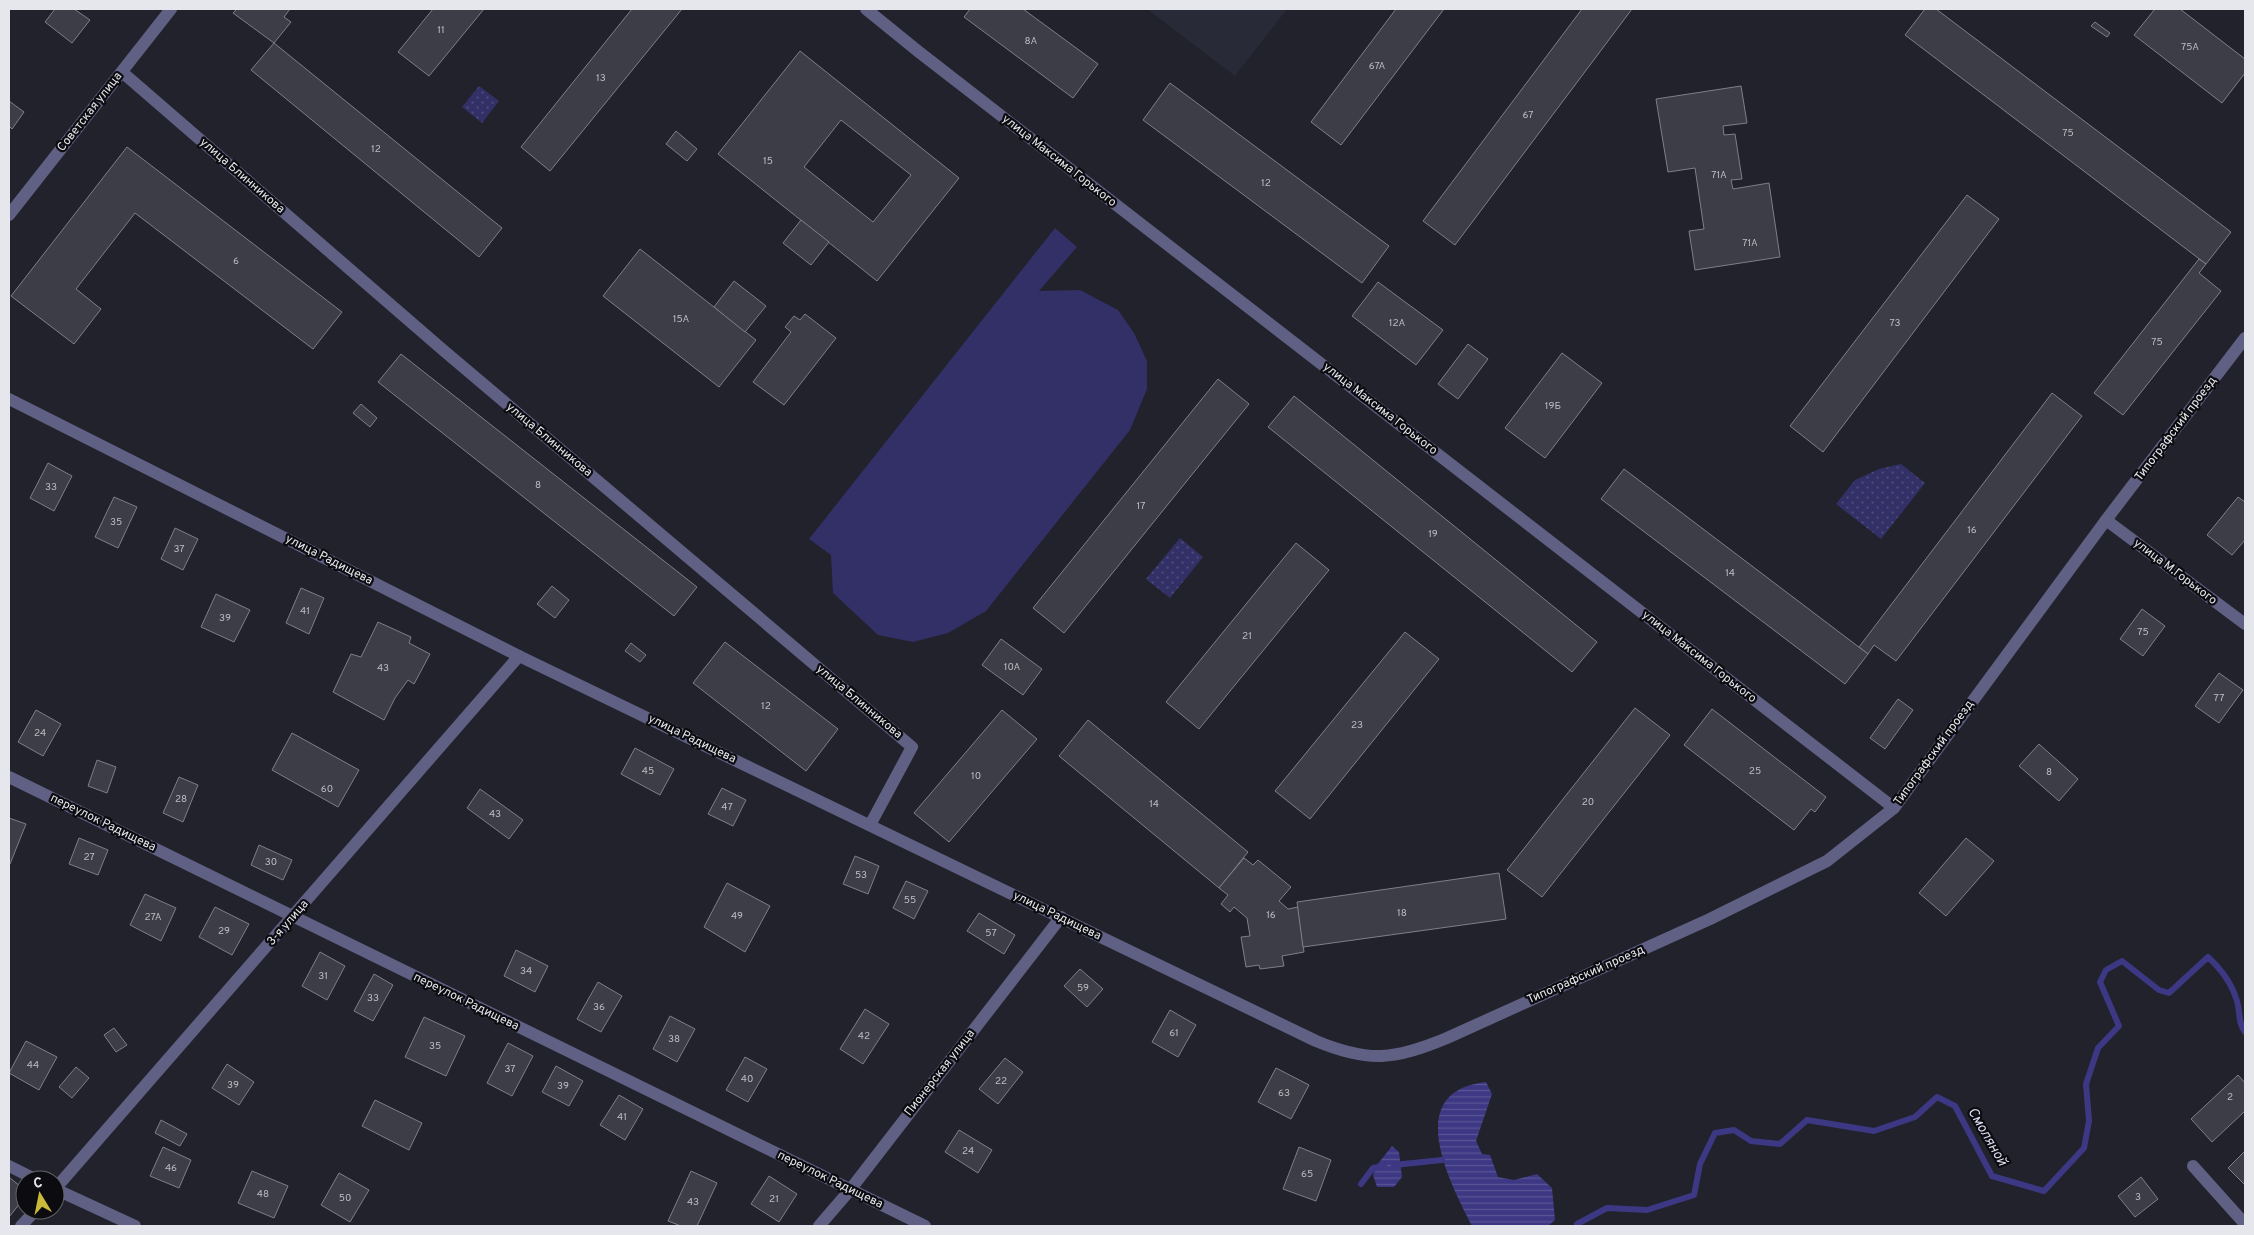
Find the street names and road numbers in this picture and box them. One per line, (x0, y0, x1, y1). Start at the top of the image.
street label: Советская улица (54, 69, 126, 155)
street label: улица Максима Горького (998, 111, 1120, 211)
street label: улица Блинникова (196, 135, 288, 217)
street label: улица Максима Горького (1319, 359, 1441, 459)
street label: Типографский проезд (2131, 374, 2221, 484)
street label: улица Блинникова (503, 399, 595, 481)
street label: улица Радищева (283, 531, 375, 589)
street label: улица М.Горького (2130, 535, 2220, 609)
street label: улица Максима Горького (1638, 607, 1760, 707)
street label: улица Блинникова (813, 661, 905, 743)
street label: Типографский проезд (1890, 697, 1978, 809)
street label: улица Радищева (645, 711, 739, 767)
street label: переулок Радищева (48, 790, 158, 856)
street label: улица Радищева (1010, 888, 1104, 944)
street label: 3-я улица (264, 897, 312, 949)
street label: Типографский проезд (1525, 942, 1647, 1008)
street label: переулок Радищева (411, 969, 521, 1035)
street label: Пионерская улица (901, 1026, 979, 1120)
street label: переулок Радищева (775, 1147, 885, 1213)

